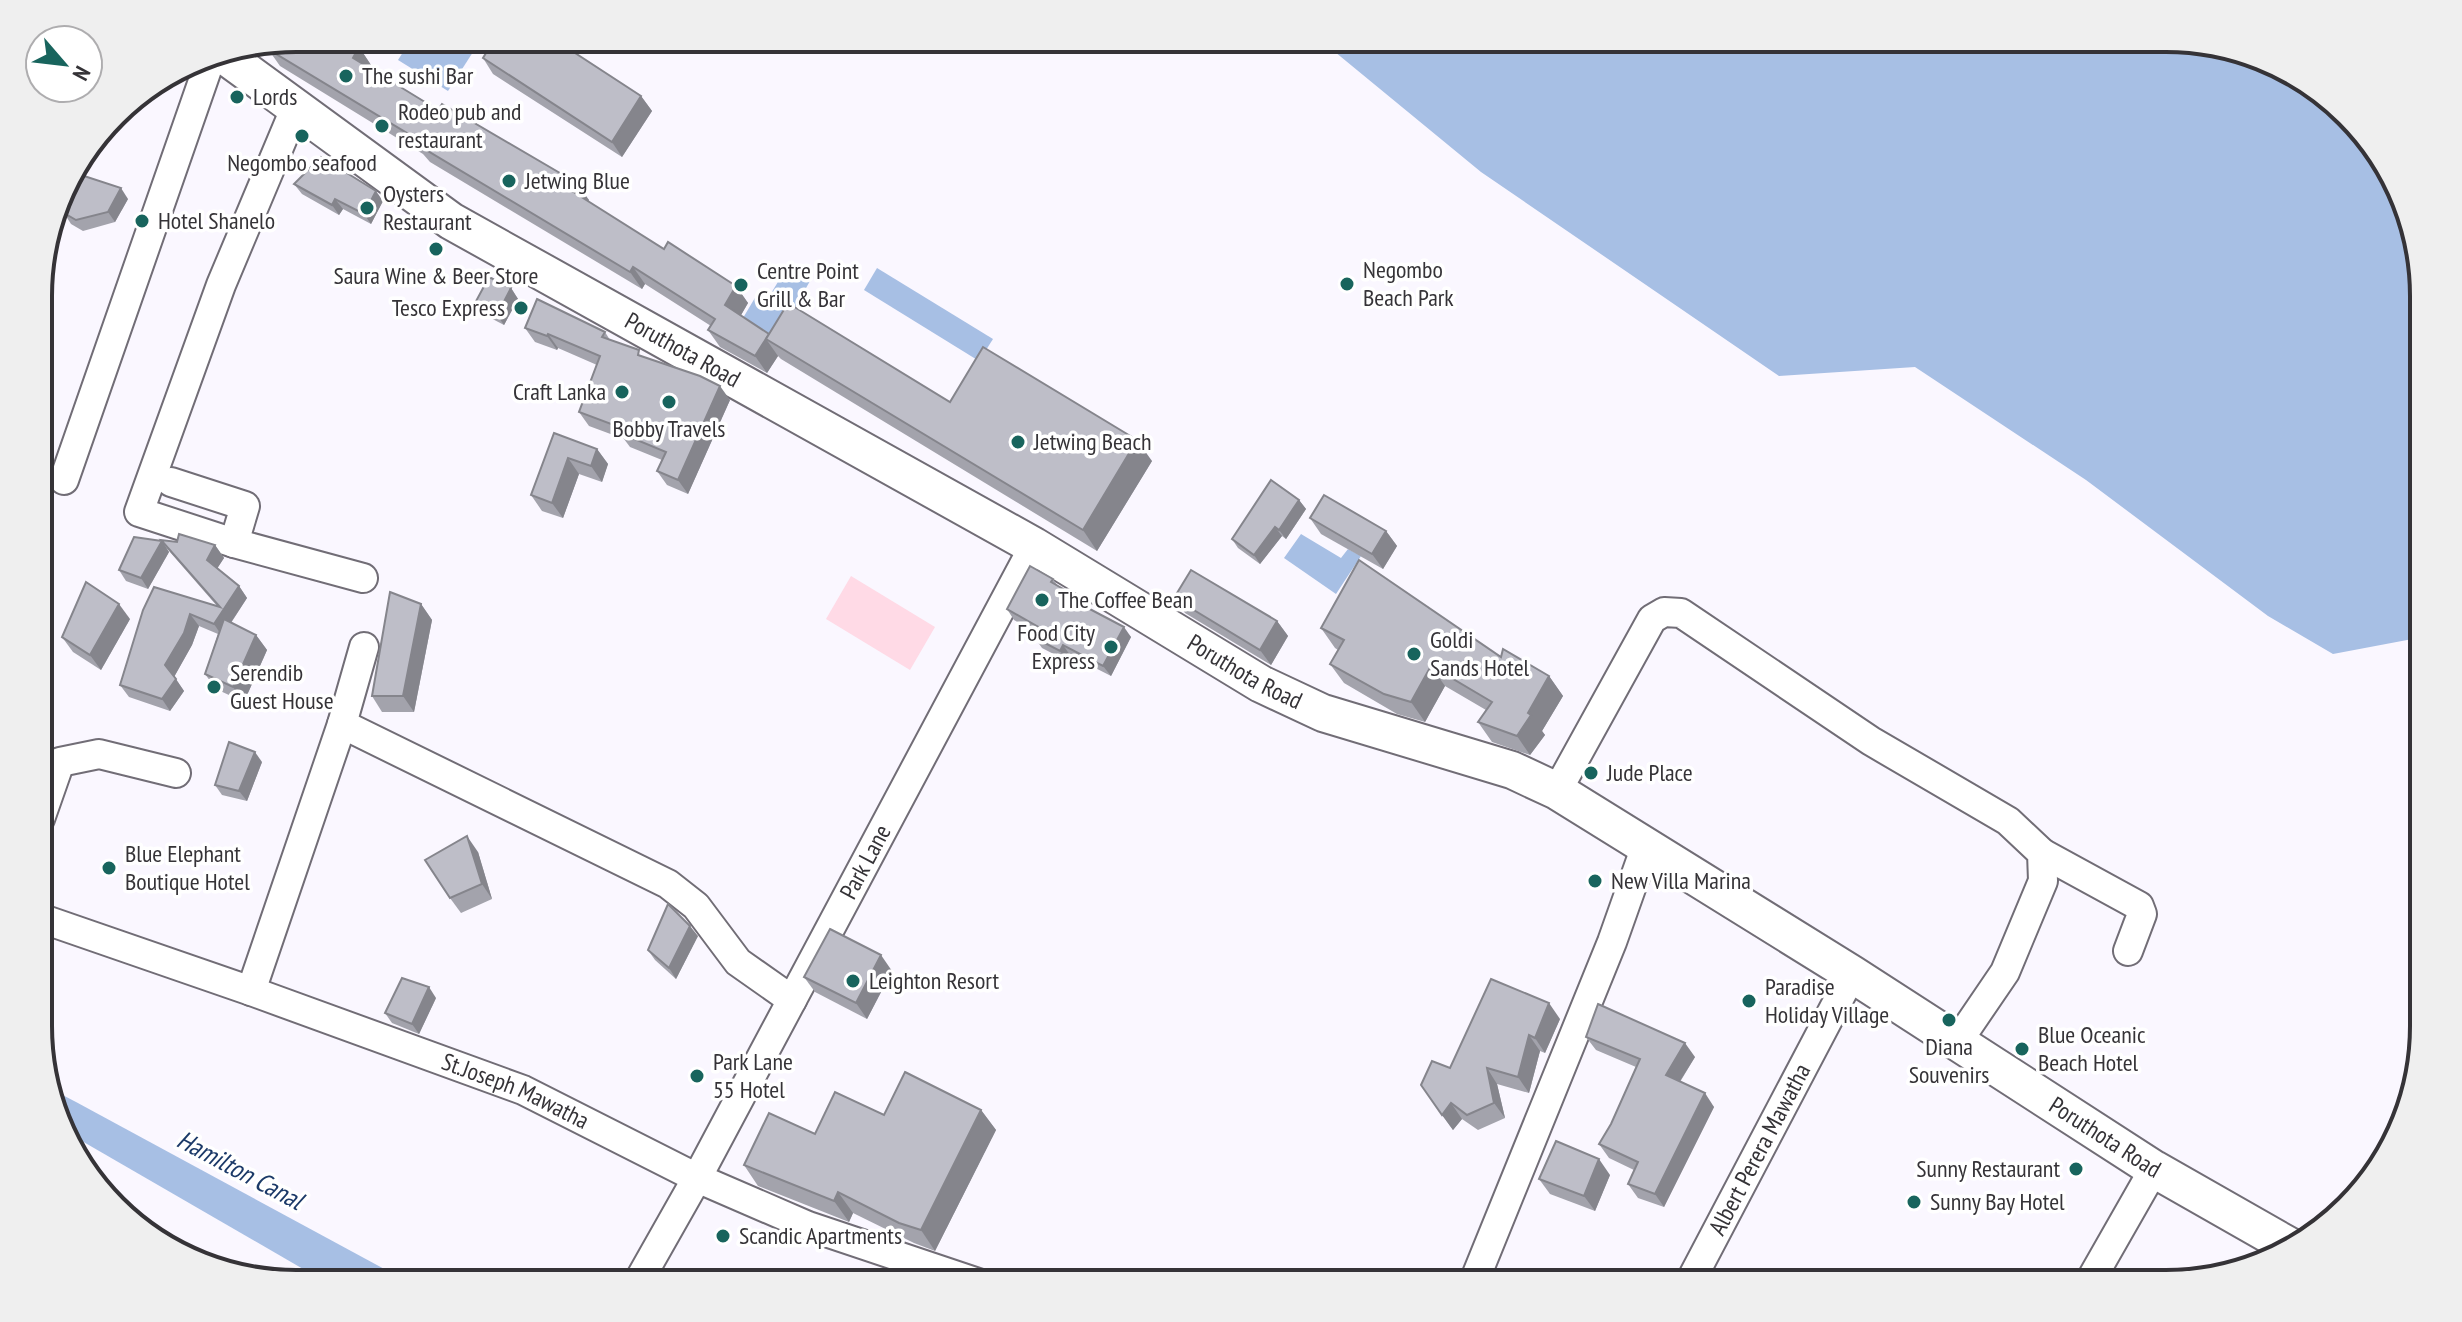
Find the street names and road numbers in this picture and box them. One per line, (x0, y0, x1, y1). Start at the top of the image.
street label: Poruthota Road (620, 305, 746, 394)
street label: Poruthota Road (1182, 627, 1307, 716)
street label: Park Lane (833, 819, 898, 904)
street label: St.Joseph Mawatha (438, 1046, 594, 1136)
street label: Albert Perera Mawatha (1701, 1058, 1817, 1240)
street label: Poruthota Road (2044, 1090, 2167, 1185)

